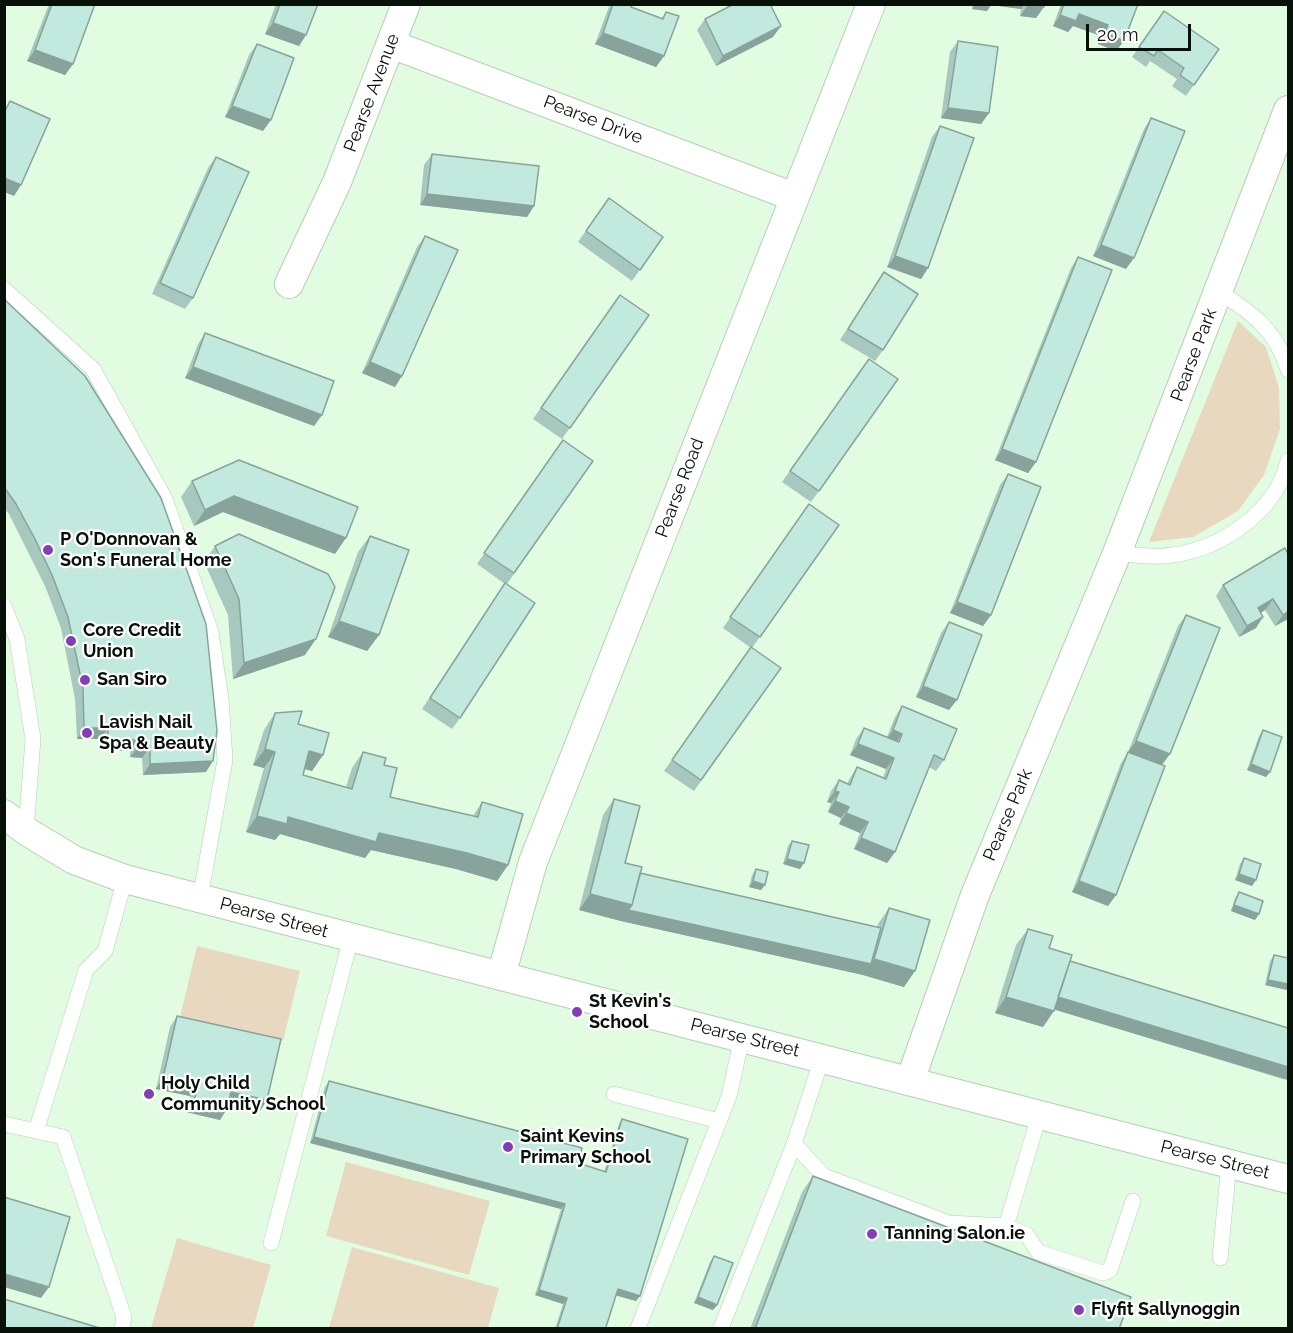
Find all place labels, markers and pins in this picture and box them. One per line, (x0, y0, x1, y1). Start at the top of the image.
place label: P O'Donnovan & Son's Funeral Home (60, 529, 232, 572)
marker: P O'Donnovan & Son's Funeral Home (41, 543, 55, 557)
place label: Core Credit Union (83, 620, 181, 662)
marker: Core Credit Union (64, 634, 78, 648)
place label: San Siro (97, 669, 167, 691)
marker: San Siro (78, 673, 92, 687)
place label: Lavish Nail Spa & Beauty (99, 712, 214, 754)
marker: Lavish Nail Spa & Beauty (80, 726, 94, 740)
place label: St Kevin's School (589, 991, 671, 1034)
marker: St Kevin's School (570, 1005, 584, 1019)
place label: Holy Child Community School (161, 1073, 325, 1116)
marker: Holy Child Community School (142, 1087, 156, 1101)
place label: Saint Kevins Primary School (520, 1126, 651, 1168)
marker: Saint Kevins Primary School (501, 1140, 515, 1154)
place label: Tanning Salon.ie (884, 1223, 1025, 1245)
marker: Tanning Salon.ie (865, 1227, 879, 1241)
place label: Flyfit Sallynoggin (1091, 1299, 1240, 1321)
marker: Flyfit Sallynoggin (1072, 1303, 1086, 1317)

